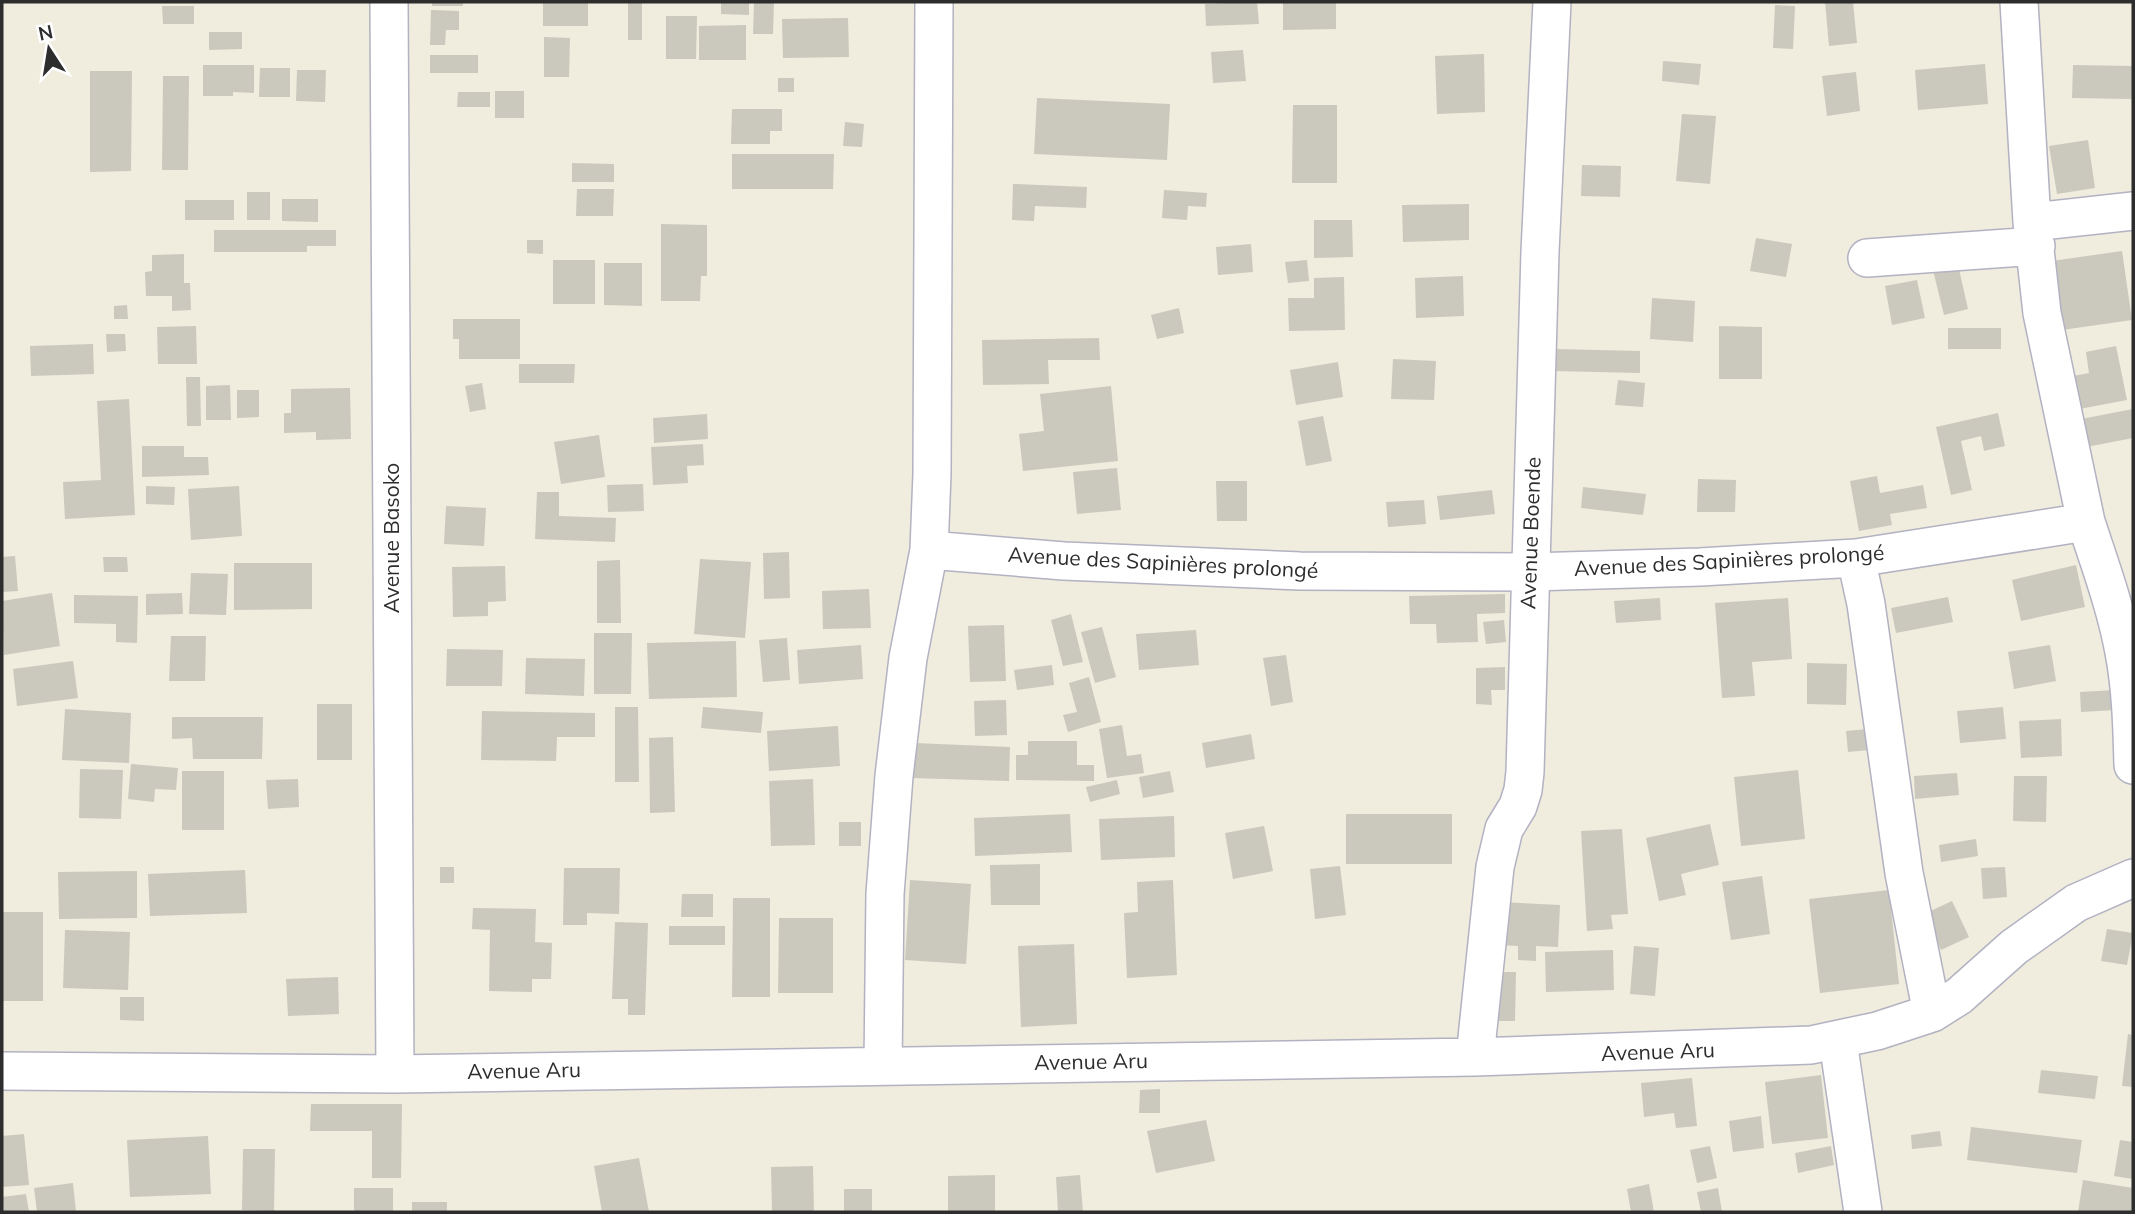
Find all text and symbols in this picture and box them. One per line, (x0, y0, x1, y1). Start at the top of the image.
north arrow (14, 14, 84, 84)
text: N (36, 19, 55, 46)
street label: Avenue Boende (1514, 456, 1546, 610)
street label: Avenue Basoko (378, 463, 404, 613)
street label: Avenue des Sapinières prolongé (1573, 539, 1885, 581)
street label: Avenue des Sapinières prolongé (1007, 541, 1319, 583)
street label: Avenue Aru (1601, 1036, 1715, 1066)
street label: Avenue Aru (1034, 1047, 1148, 1075)
street label: Avenue Aru (467, 1056, 581, 1084)

